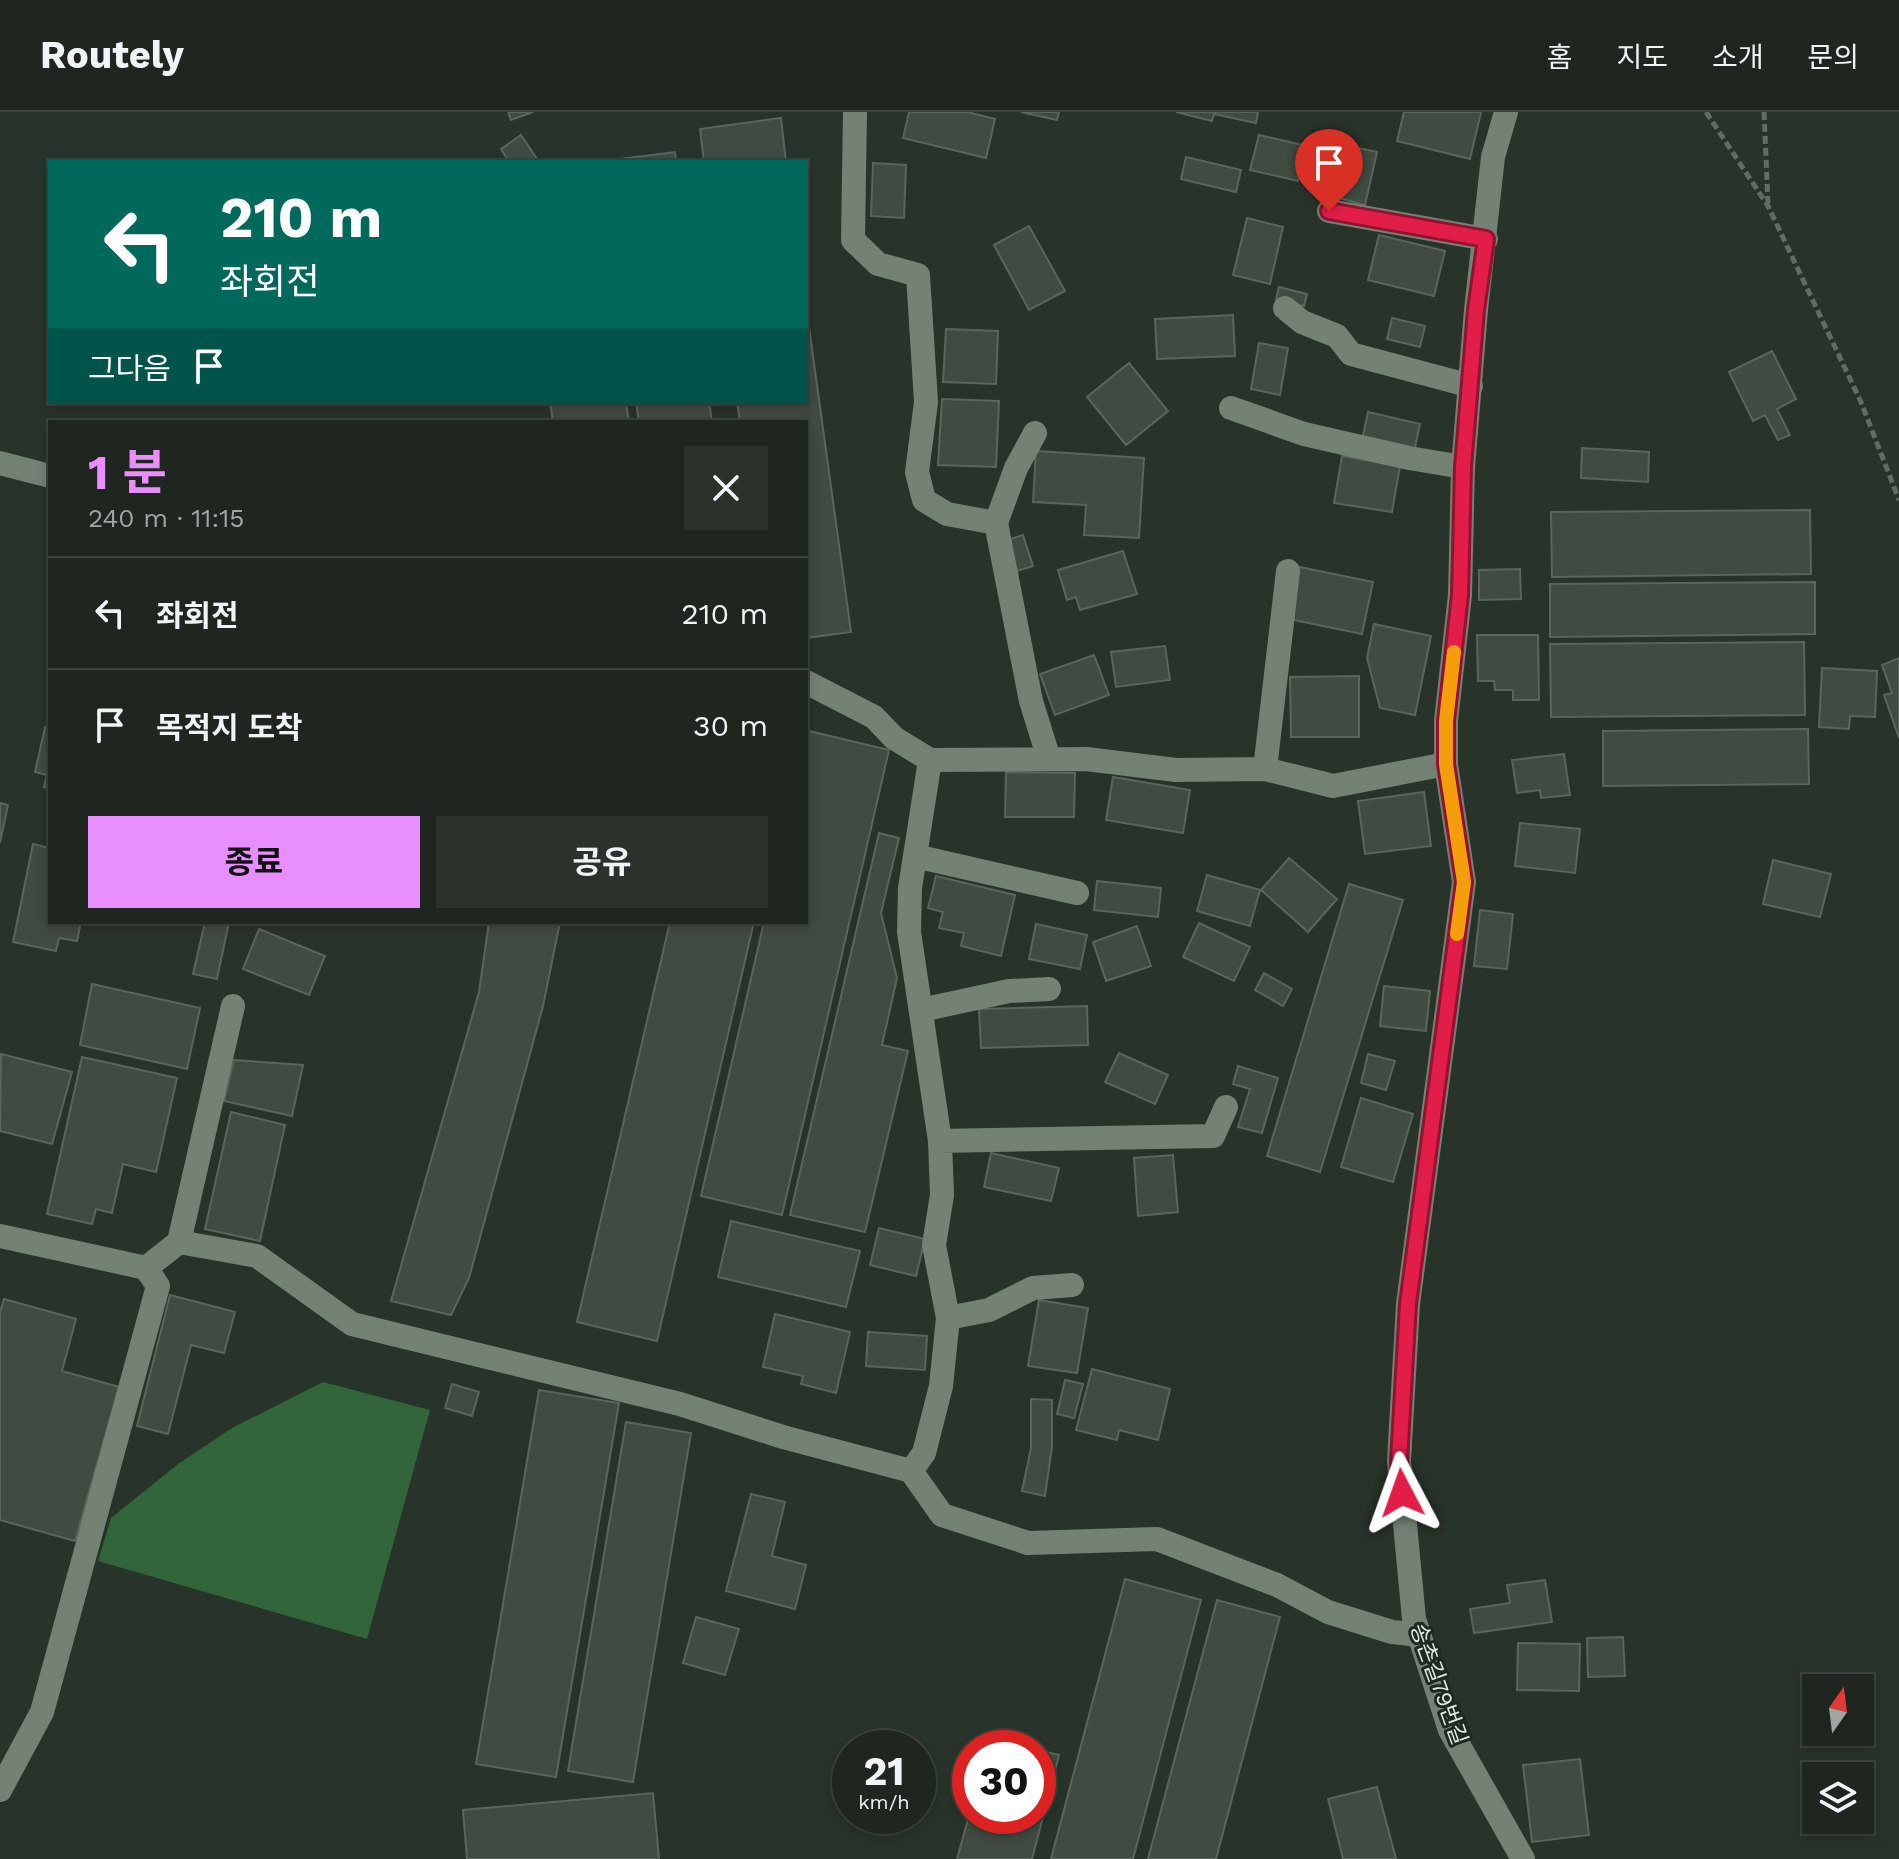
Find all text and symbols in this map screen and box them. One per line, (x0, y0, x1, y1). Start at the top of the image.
text: Routely (40, 33, 184, 77)
text: 홈 (1547, 41, 1572, 74)
text: 지도 (1616, 41, 1668, 74)
text: 소개 (1712, 41, 1763, 74)
text: 문의 (1807, 41, 1859, 74)
pin (1295, 129, 1363, 211)
icon: arrive (1307, 141, 1351, 185)
text: 210 m (220, 185, 382, 251)
icon: left (88, 192, 192, 296)
text: 좌회전 (220, 261, 319, 303)
icon: arrive (187, 344, 231, 388)
text: 그다음 (88, 351, 171, 386)
text: 1 분 (88, 444, 167, 501)
button: close (684, 446, 768, 530)
text: 240 m · 11:15 (88, 503, 244, 533)
icon: left (88, 591, 132, 635)
text: 210 m (681, 596, 768, 631)
text: 좌회전 (156, 598, 239, 633)
icon: arrive (88, 703, 132, 747)
text: 30 m (693, 708, 768, 743)
text: 목적지 도착 (156, 710, 303, 745)
button: 종료 (88, 816, 420, 908)
button: 공유 (436, 816, 768, 908)
position arrow (1360, 1451, 1444, 1535)
street label: 송촌길79번길 (1406, 1620, 1472, 1748)
north arrow (1802, 1674, 1874, 1746)
map controls (1802, 1674, 1874, 1834)
speed limit sign: 30 (952, 1730, 1056, 1834)
text: 21 (863, 1748, 905, 1795)
button: layers (1802, 1762, 1874, 1834)
text: km/h (858, 1790, 910, 1814)

